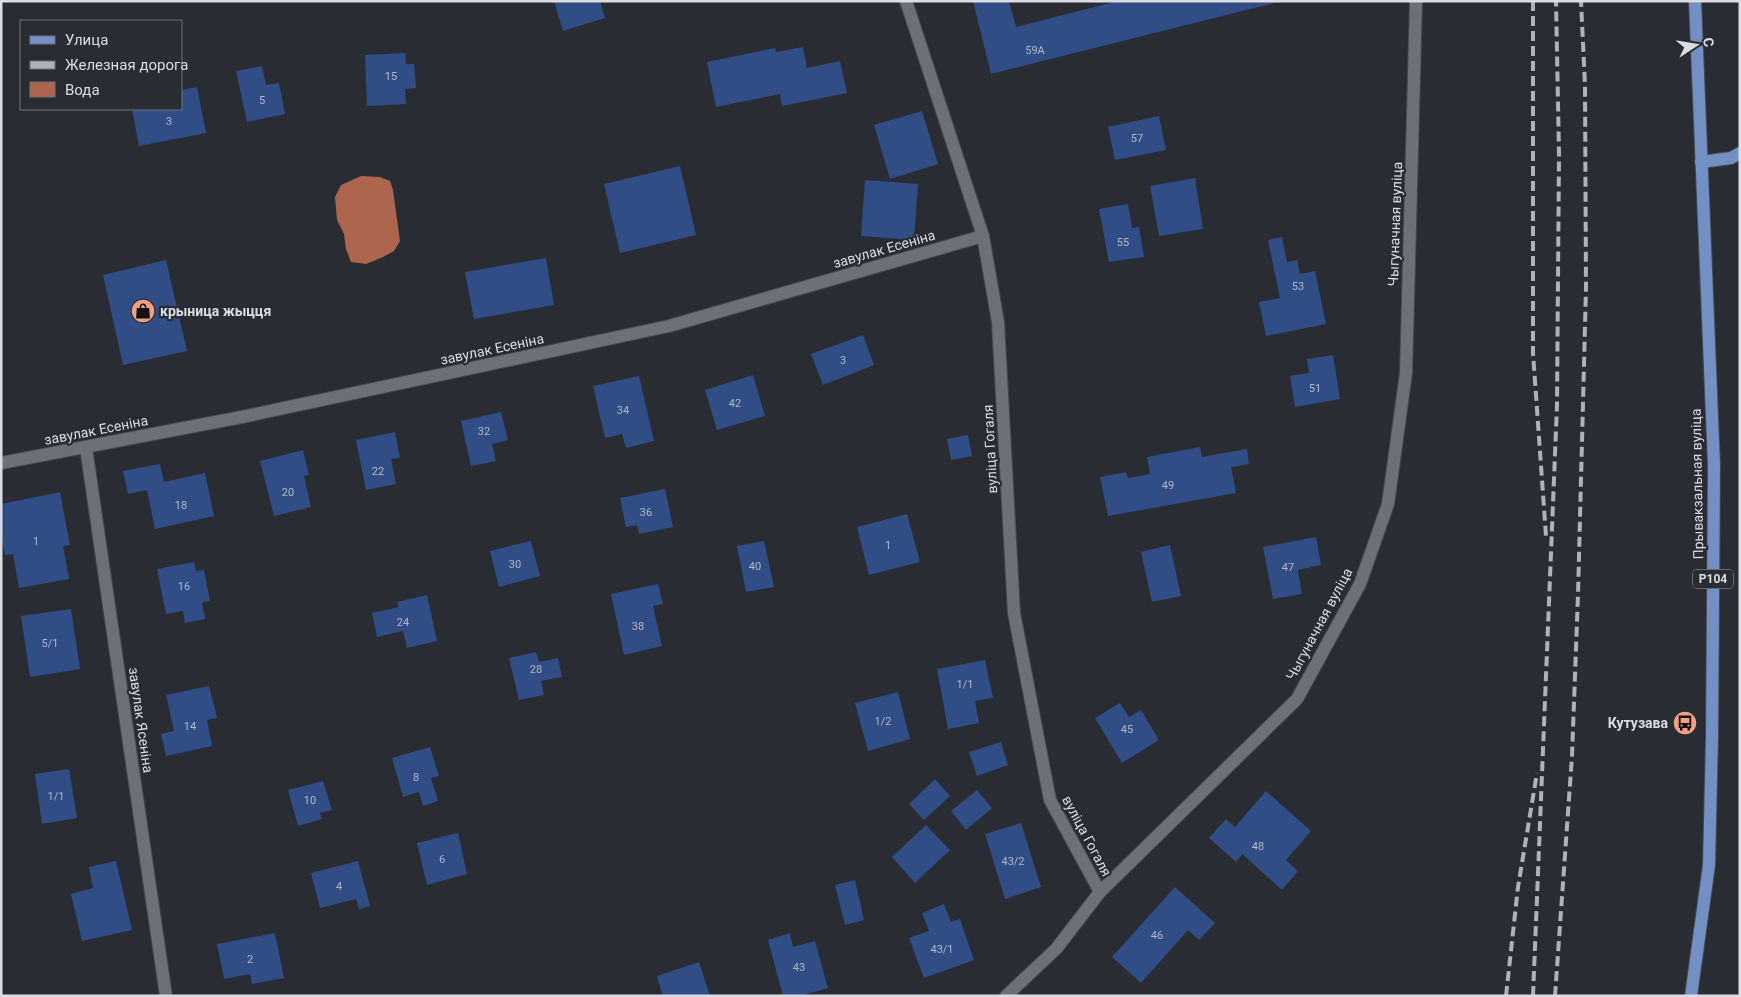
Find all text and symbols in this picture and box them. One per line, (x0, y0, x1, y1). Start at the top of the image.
legend (20, 20, 182, 110)
north arrow (1671, 20, 1721, 70)
text: Улица (65, 31, 108, 49)
text: С (1700, 36, 1717, 48)
house number: 59А (1025, 44, 1046, 57)
text: Железная дорога (65, 56, 188, 74)
house number: 15 (385, 70, 397, 83)
text: Вода (65, 81, 100, 99)
house number: 5 (259, 94, 265, 107)
house number: 3 (166, 115, 172, 128)
house number: 57 (1131, 132, 1143, 145)
street label: Чыгуначная вуліца (1385, 161, 1405, 287)
street label: завулак Есеніна (831, 227, 937, 271)
house number: 55 (1117, 236, 1129, 249)
house number: 53 (1292, 280, 1304, 293)
shop icon: крыница жыцця (130, 298, 156, 324)
place label: крыница жыцця (160, 303, 271, 319)
street label: завулак Есеніна (439, 330, 545, 368)
house number: 3 (840, 354, 846, 367)
house number: 51 (1309, 382, 1321, 395)
house number: 42 (729, 397, 741, 410)
house number: 34 (617, 404, 629, 417)
street label: вуліца Гогаля (980, 404, 1000, 494)
street label: Прывакзальная вуліца (1688, 408, 1706, 560)
street label: завулак Есеніна (43, 412, 149, 448)
house number: 32 (478, 425, 490, 438)
house number: 22 (372, 465, 384, 478)
house number: 49 (1162, 479, 1174, 492)
house number: 20 (282, 486, 294, 499)
house number: 18 (175, 499, 187, 512)
house number: 36 (640, 506, 652, 519)
house number: 1 (33, 535, 39, 548)
house number: 1 (885, 539, 891, 552)
house number: 30 (509, 558, 521, 571)
house number: 40 (749, 560, 761, 573)
house number: 47 (1282, 561, 1294, 574)
street label: Чыгуначная вуліца (1283, 565, 1355, 683)
road number: Р104 (1693, 570, 1733, 588)
house number: 16 (178, 580, 190, 593)
house number: 24 (397, 616, 409, 629)
house number: 38 (632, 620, 644, 633)
house number: 5/1 (42, 637, 58, 650)
house number: 28 (530, 663, 542, 676)
street label: завулак Ясеніна (126, 666, 156, 774)
house number: 1/1 (957, 678, 973, 691)
bus stop icon: Кутузава (1672, 710, 1698, 736)
house number: 1/2 (875, 715, 891, 728)
place label: Кутузава (1608, 715, 1668, 731)
house number: 14 (184, 720, 196, 733)
house number: 45 (1121, 723, 1133, 736)
house number: 8 (413, 771, 419, 784)
house number: 1/1 (48, 790, 64, 803)
street label: вуліца Гогаля (1059, 793, 1115, 879)
house number: 10 (304, 794, 316, 807)
house number: 48 (1252, 840, 1264, 853)
house number: 6 (439, 853, 445, 866)
house number: 43/2 (1001, 855, 1025, 868)
house number: 4 (336, 880, 342, 893)
house number: 46 (1151, 929, 1163, 942)
house number: 43/1 (930, 943, 954, 956)
house number: 2 (247, 953, 253, 966)
house number: 43 (793, 961, 805, 974)

